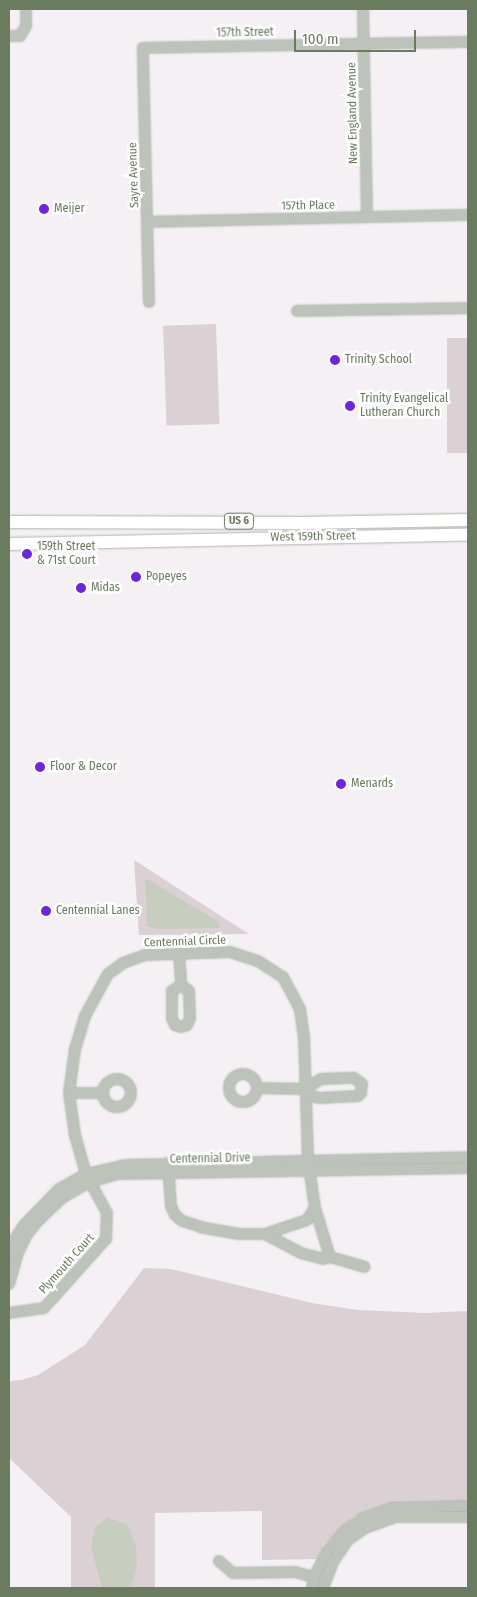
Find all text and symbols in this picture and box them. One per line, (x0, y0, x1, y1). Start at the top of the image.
scale bar (297, 20, 420, 52)
street label: 157th Street (216, 25, 274, 41)
text: 100 m (302, 30, 339, 48)
street label: New England Avenue (345, 62, 361, 164)
street label: Sayre Avenue (126, 142, 142, 208)
street label: 157th Place (281, 198, 335, 214)
place label: Meijer (54, 202, 85, 216)
marker: Meijer (38, 203, 50, 215)
place label: Trinity School (345, 353, 412, 367)
marker: Trinity School (329, 354, 341, 366)
place label: Trinity Evangelical Lutheran Church (360, 392, 448, 420)
marker: Trinity Evangelical Lutheran Church (344, 400, 356, 412)
road number: US 6 (223, 512, 255, 530)
street label: West 159th Street (270, 529, 356, 545)
place label: 159th Street & 71st Court (37, 540, 96, 568)
marker: 159th Street & 71st Court (21, 548, 33, 560)
place label: Popeyes (146, 570, 187, 584)
marker: Popeyes (130, 571, 142, 583)
place label: Midas (91, 581, 120, 595)
marker: Midas (75, 582, 87, 594)
place label: Floor & Decor (50, 760, 117, 774)
marker: Floor & Decor (34, 761, 46, 773)
place label: Menards (351, 777, 393, 791)
marker: Menards (335, 778, 347, 790)
place label: Centennial Lanes (56, 904, 140, 918)
marker: Centennial Lanes (40, 905, 52, 917)
street label: Centennial Circle (144, 933, 226, 951)
street label: Centennial Drive (170, 1151, 250, 1167)
street label: Plymouth Court (36, 1231, 98, 1297)

